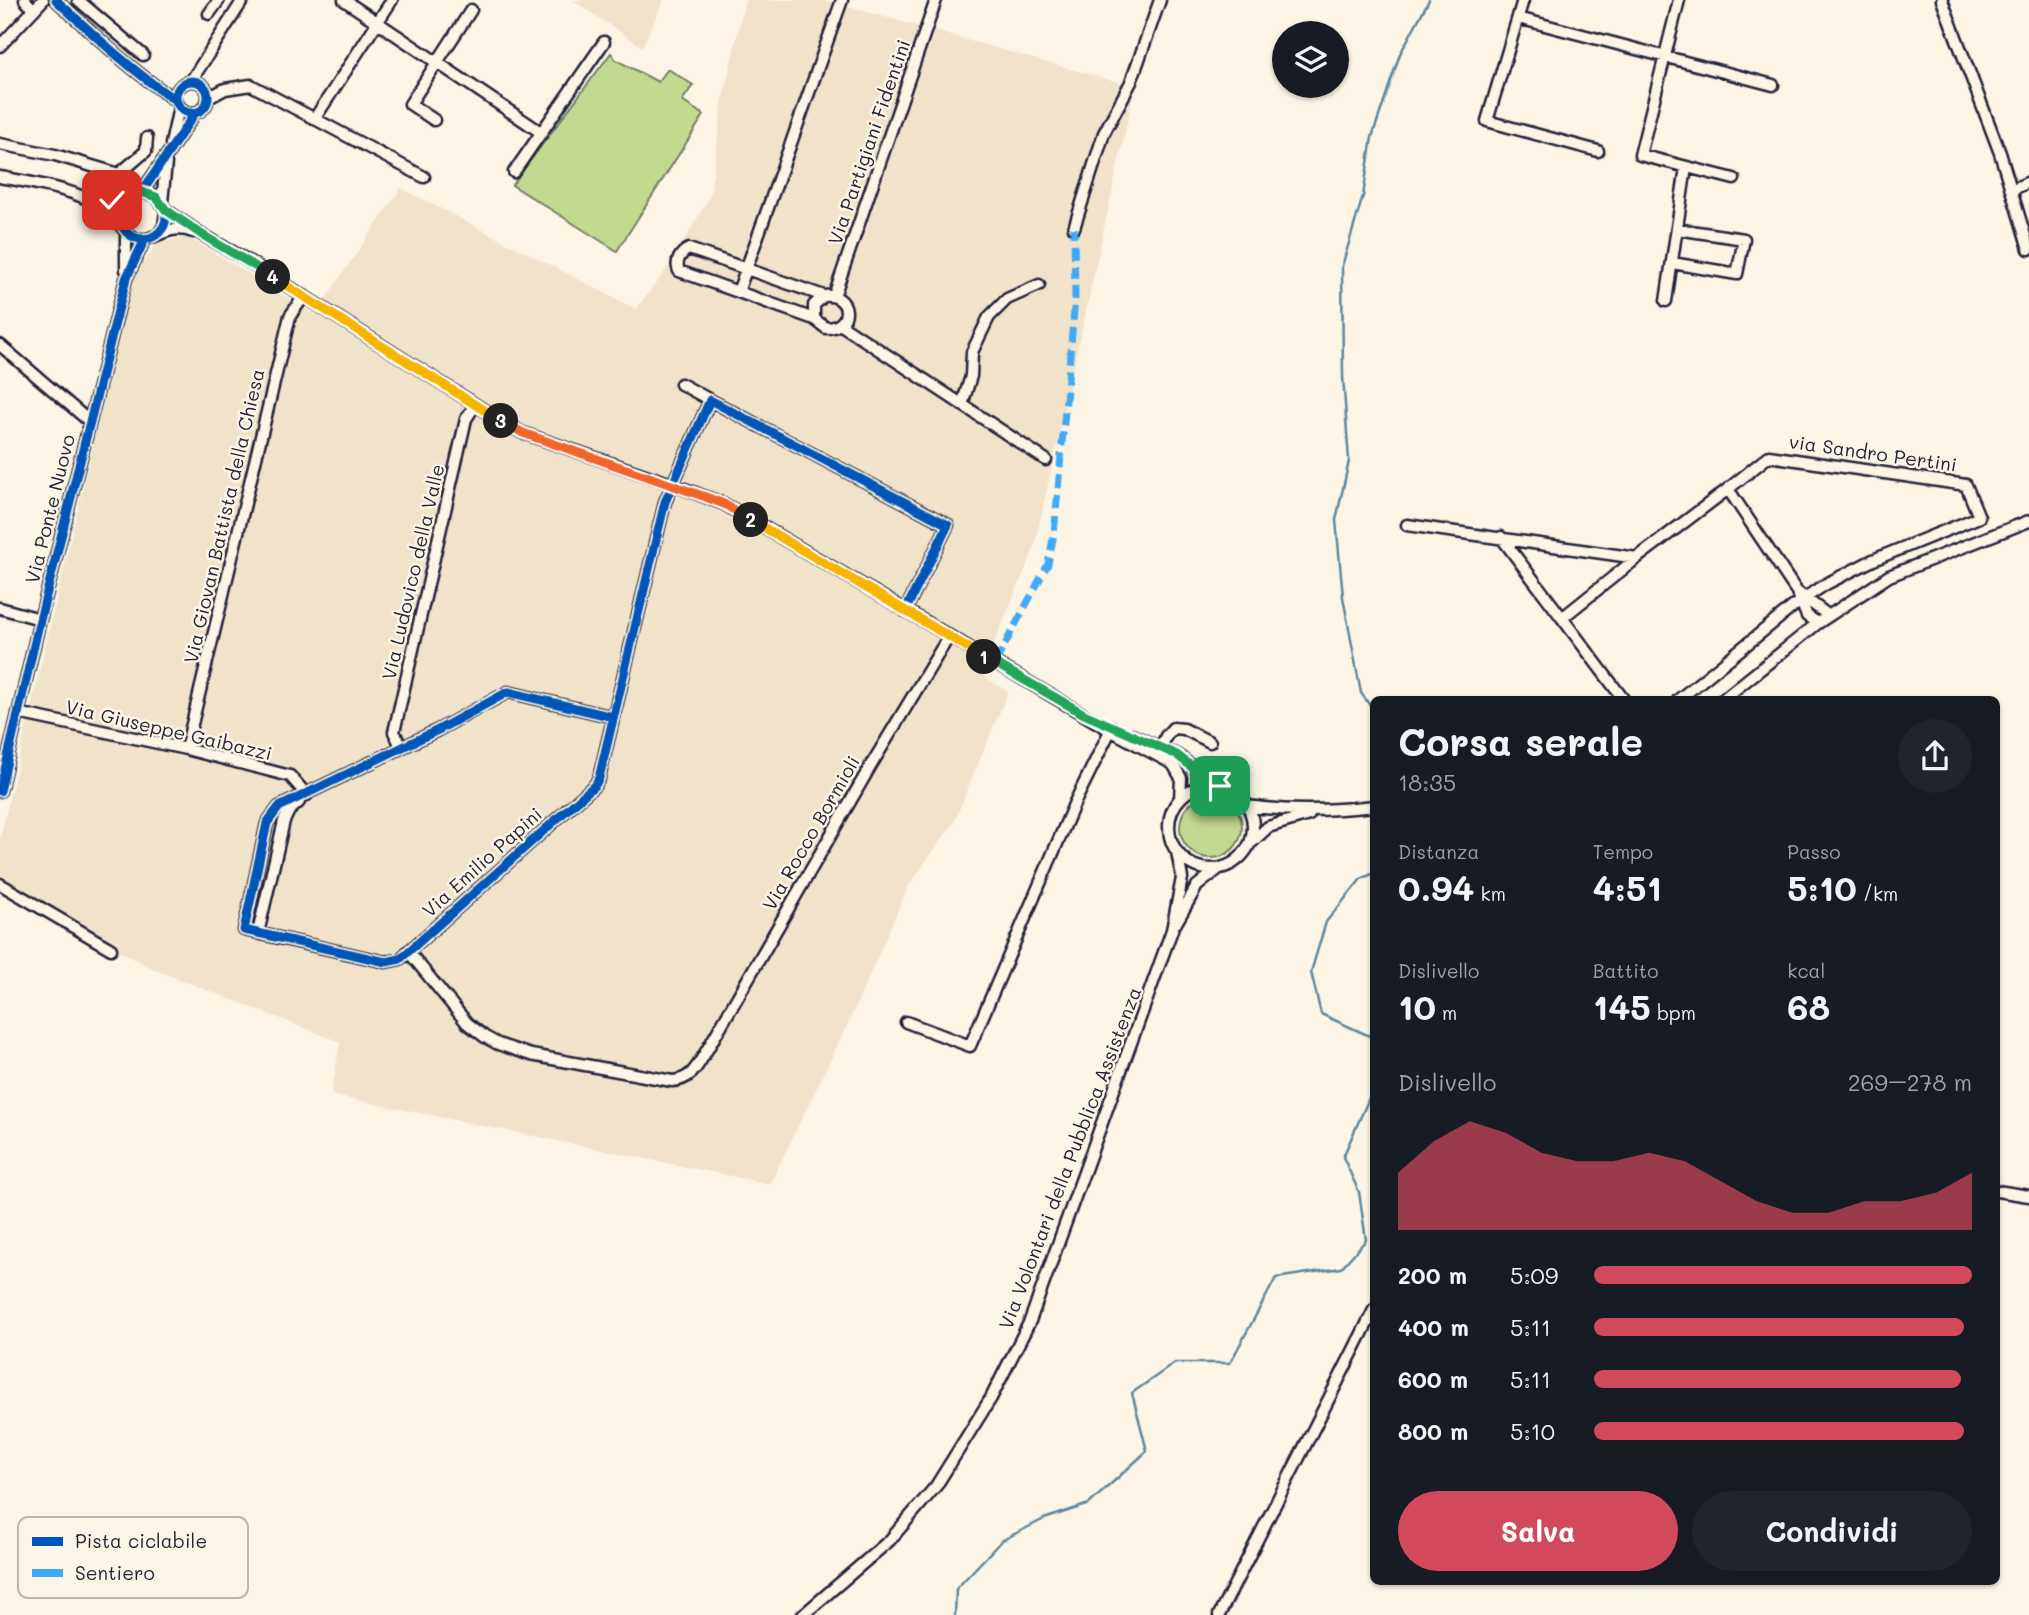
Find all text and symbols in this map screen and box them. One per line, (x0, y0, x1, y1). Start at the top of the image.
map controls (1272, 21, 1349, 98)
button: layers (1272, 21, 1349, 98)
street label: Via Partigiani Fidentini (822, 36, 915, 248)
pin (82, 170, 142, 230)
icon: check (93, 181, 131, 219)
pin: 4 (256, 260, 290, 294)
text: 4 (266, 264, 279, 289)
street label: Via Giovan Battista della Chiesa (177, 366, 270, 666)
pin: 3 (484, 404, 518, 438)
text: 3 (495, 408, 506, 433)
street label: via Sandro Pertini (1788, 428, 1959, 477)
street label: Via Ponte Nuovo (19, 432, 80, 586)
street label: Via Ludovico della Valle (376, 462, 450, 682)
pin: 2 (734, 503, 768, 538)
text: 2 (745, 507, 756, 532)
pin: 1 (967, 640, 1002, 674)
text: 1 (979, 644, 988, 669)
street label: Via Giuseppe Gaibazzi (63, 694, 275, 765)
text: Corsa serale (1398, 716, 1643, 766)
button: share (1898, 719, 1972, 793)
street label: Via Rocco Bormioli (756, 751, 865, 915)
pin (1190, 756, 1250, 816)
icon: arrive (1201, 767, 1239, 805)
text: 18:35 (1398, 767, 1456, 797)
street label: Via Emilio Papini (416, 801, 547, 922)
text: Distanza (1398, 839, 1479, 864)
text: Tempo (1593, 839, 1653, 864)
text: Passo (1787, 839, 1841, 864)
text: 0.94 (1398, 864, 1475, 910)
text: 4:51 (1593, 864, 1662, 910)
text: 5:10 (1787, 864, 1857, 910)
text: km (1475, 881, 1506, 906)
text: /km (1857, 881, 1898, 906)
text: Dislivello (1398, 958, 1479, 983)
text: Battito (1593, 958, 1658, 983)
text: kcal (1787, 958, 1825, 983)
street label: Via Volontari della Pubblica Assistenza (993, 983, 1147, 1332)
text: 10 (1398, 983, 1436, 1029)
text: 145 (1593, 983, 1651, 1029)
text: 68 (1787, 983, 1830, 1029)
text: m (1436, 1000, 1457, 1025)
text: bpm (1651, 1000, 1696, 1025)
text: Dislivello (1398, 1067, 1496, 1097)
text: 269–278 m (1848, 1067, 1972, 1097)
text: 200 m (1398, 1260, 1467, 1290)
text: 5:09 (1510, 1260, 1558, 1290)
text: 400 m (1398, 1312, 1469, 1342)
text: 5:11 (1510, 1312, 1551, 1342)
text: 600 m (1398, 1364, 1468, 1394)
text: 5:11 (1510, 1364, 1551, 1394)
text: 800 m (1398, 1416, 1468, 1446)
text: 5:10 (1510, 1416, 1555, 1446)
button: Salva (1398, 1491, 1678, 1571)
button: Condividi (1692, 1491, 1972, 1571)
legend (18, 1517, 248, 1598)
text: Pista ciclabile (75, 1528, 207, 1553)
text: Sentiero (75, 1560, 155, 1585)

